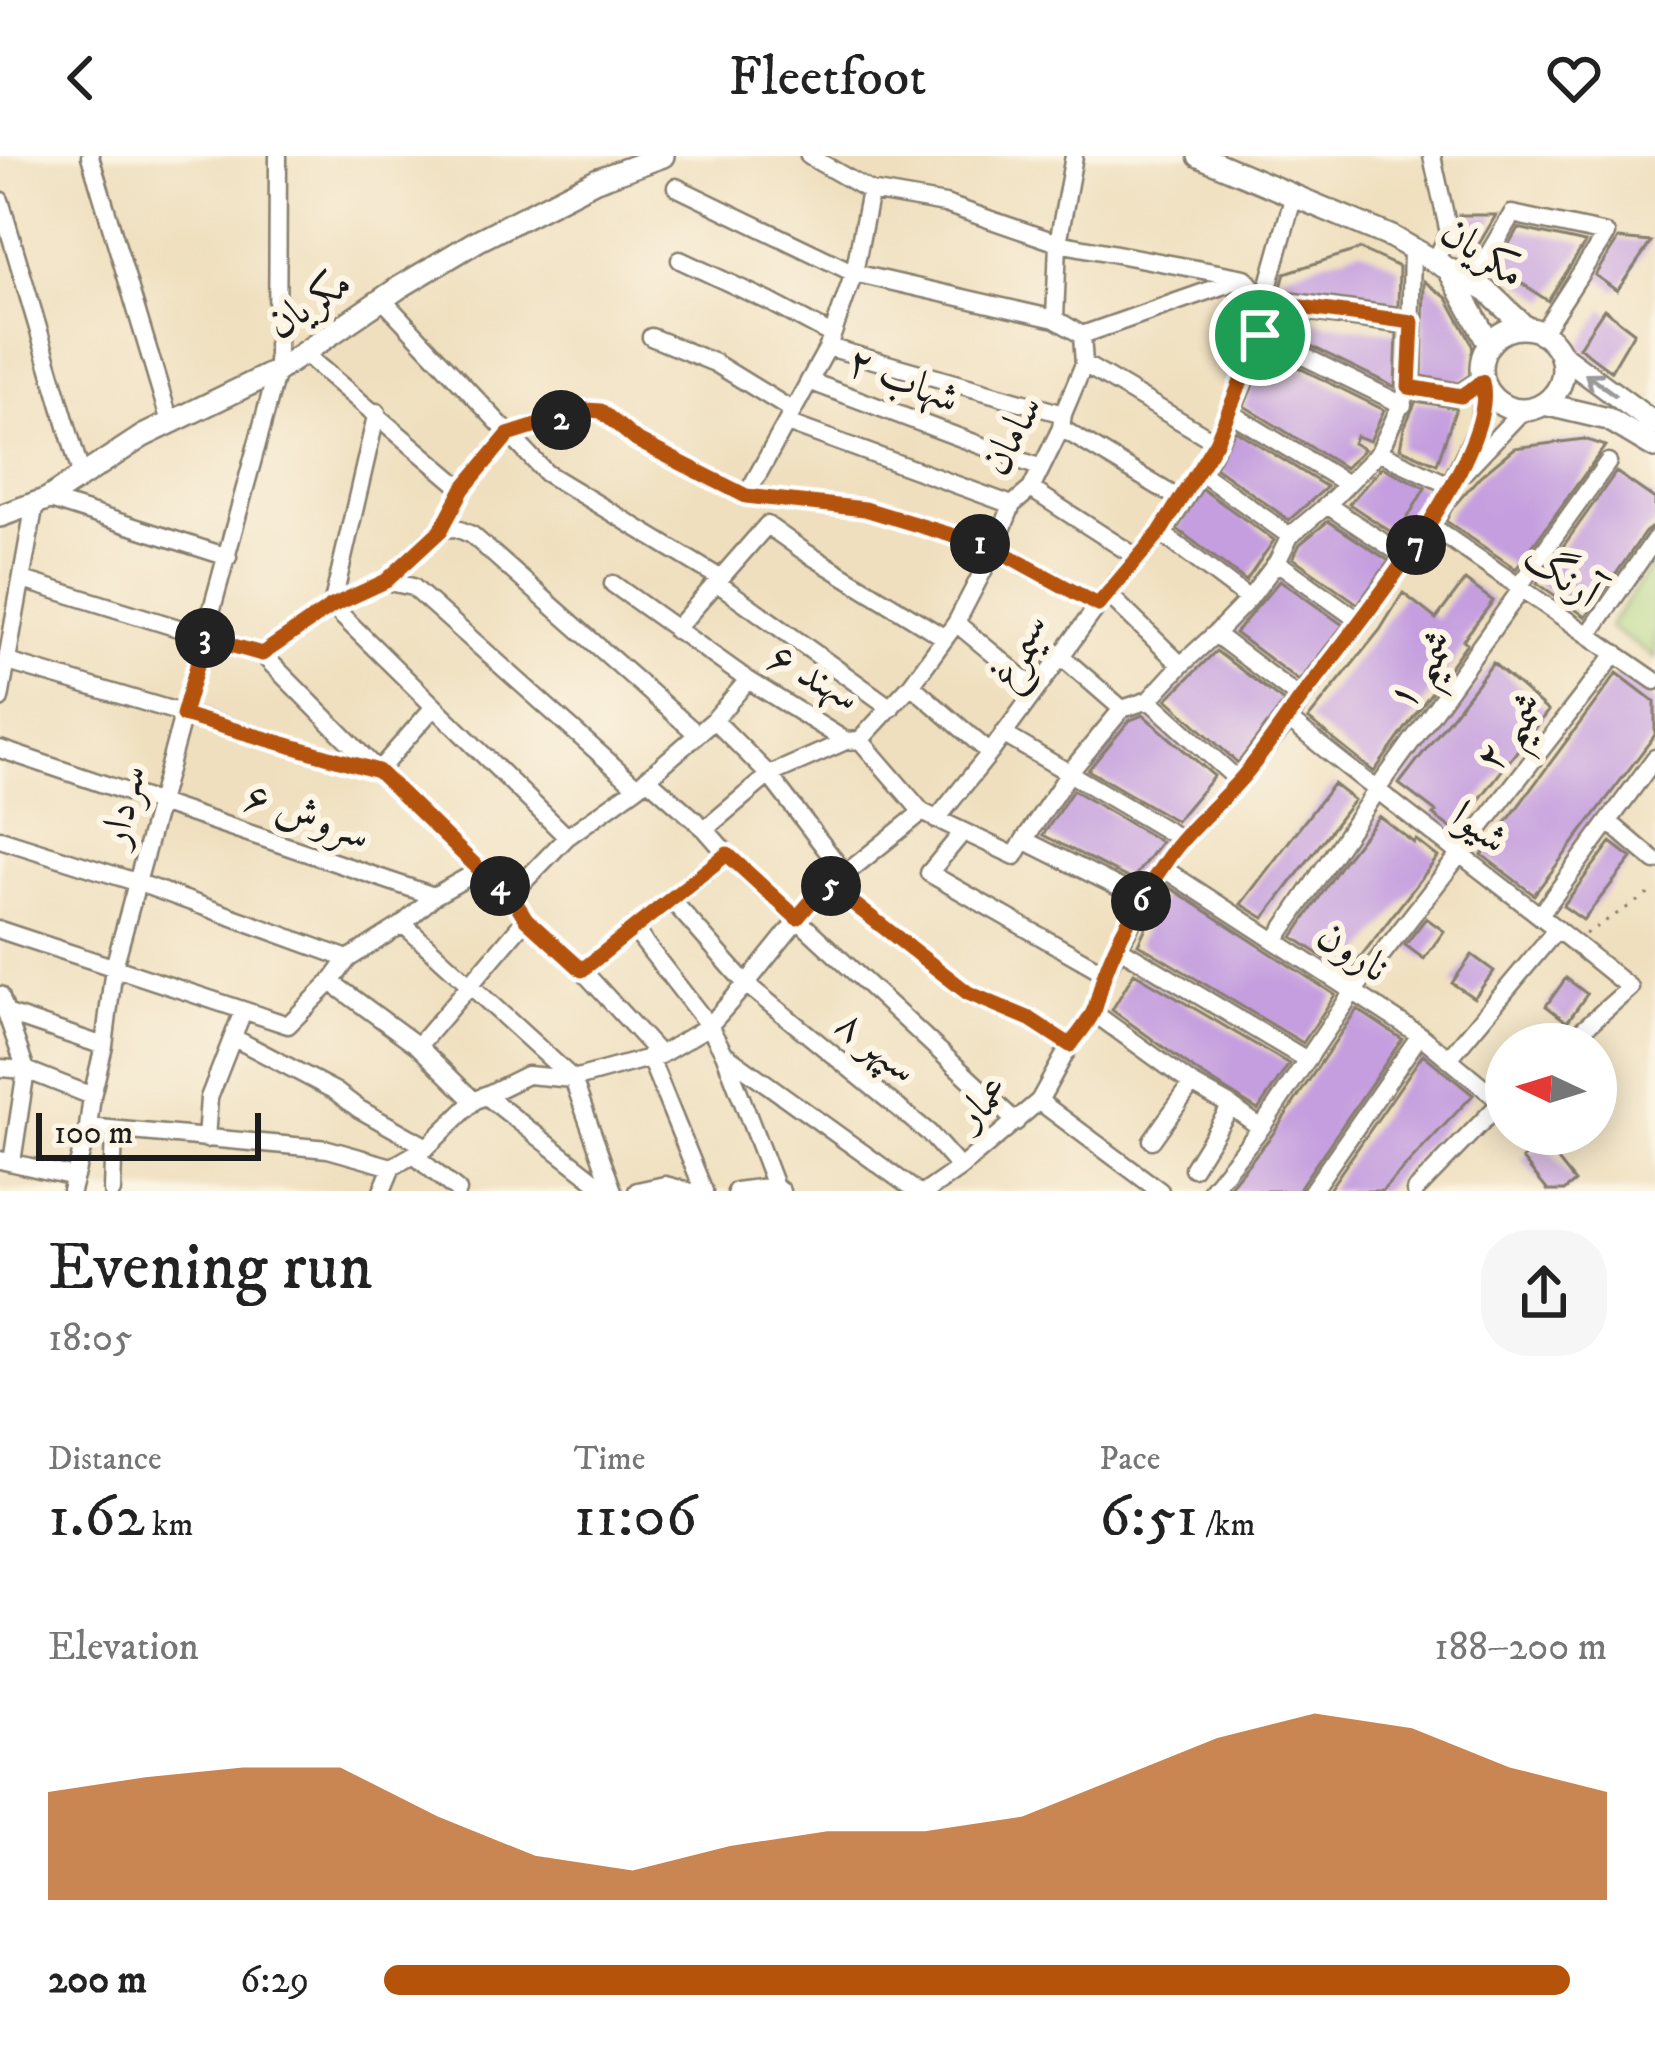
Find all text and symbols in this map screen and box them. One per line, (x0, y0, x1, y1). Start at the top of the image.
icon: back (48, 45, 114, 111)
text: Fleetfoot (729, 45, 926, 112)
icon: heart (1541, 45, 1607, 111)
street label: مکریان (1430, 207, 1535, 300)
street label: مکریان (257, 258, 362, 351)
pin (1209, 284, 1311, 386)
icon: arrive (1227, 302, 1293, 368)
street label: شهاب ۲ (840, 336, 966, 426)
one-way arrow (1585, 372, 1617, 398)
street label: سامان (970, 386, 1055, 484)
pin: 2 (531, 390, 591, 450)
text: 2 (553, 399, 569, 440)
pin: 1 (950, 514, 1010, 574)
pin: 7 (1386, 515, 1446, 575)
text: 1 (974, 523, 986, 564)
text: 7 (1407, 524, 1425, 565)
street label: آرنگ (1513, 529, 1614, 622)
street label: سیمرغ (978, 606, 1072, 704)
pin: 3 (175, 608, 235, 668)
text: 3 (199, 617, 211, 658)
street label: شمیم ۱ (1376, 621, 1479, 729)
street label: سهند ۶ (758, 631, 869, 724)
street label: شمیم ۲ (1464, 683, 1569, 791)
street label: سردار (88, 759, 159, 856)
street label: سروش ۶ (237, 771, 377, 863)
street label: شیوا (1440, 790, 1518, 867)
pin: 4 (470, 856, 530, 916)
pin: 5 (801, 856, 861, 916)
text: 4 (491, 865, 510, 906)
text: 5 (823, 865, 839, 906)
pin: 6 (1111, 871, 1171, 931)
text: 6 (1132, 880, 1150, 921)
street label: نارون (1307, 910, 1398, 995)
street label: سپهر ۸ (824, 998, 928, 1096)
north arrow (1485, 1023, 1617, 1155)
map controls (1485, 1023, 1617, 1155)
street label: عمار (943, 1065, 1022, 1144)
scale bar (36, 1107, 261, 1160)
text: 100 m (54, 1113, 133, 1154)
text: Evening run (48, 1228, 373, 1310)
button: share (1481, 1230, 1607, 1356)
text: 18:05 (48, 1314, 132, 1363)
text: Distance (48, 1439, 162, 1480)
text: Time (574, 1439, 645, 1480)
text: Pace (1099, 1439, 1160, 1480)
text: 1.62 (48, 1480, 145, 1555)
text: 11:06 (574, 1480, 697, 1555)
text: 6:51 (1099, 1480, 1198, 1555)
text: km (145, 1505, 193, 1546)
text: /km (1198, 1505, 1255, 1546)
text: Elevation (48, 1623, 199, 1672)
text: 188–200 m (1434, 1623, 1607, 1672)
text: 200 m (48, 1956, 147, 2005)
text: 6:29 (240, 1956, 309, 2005)

